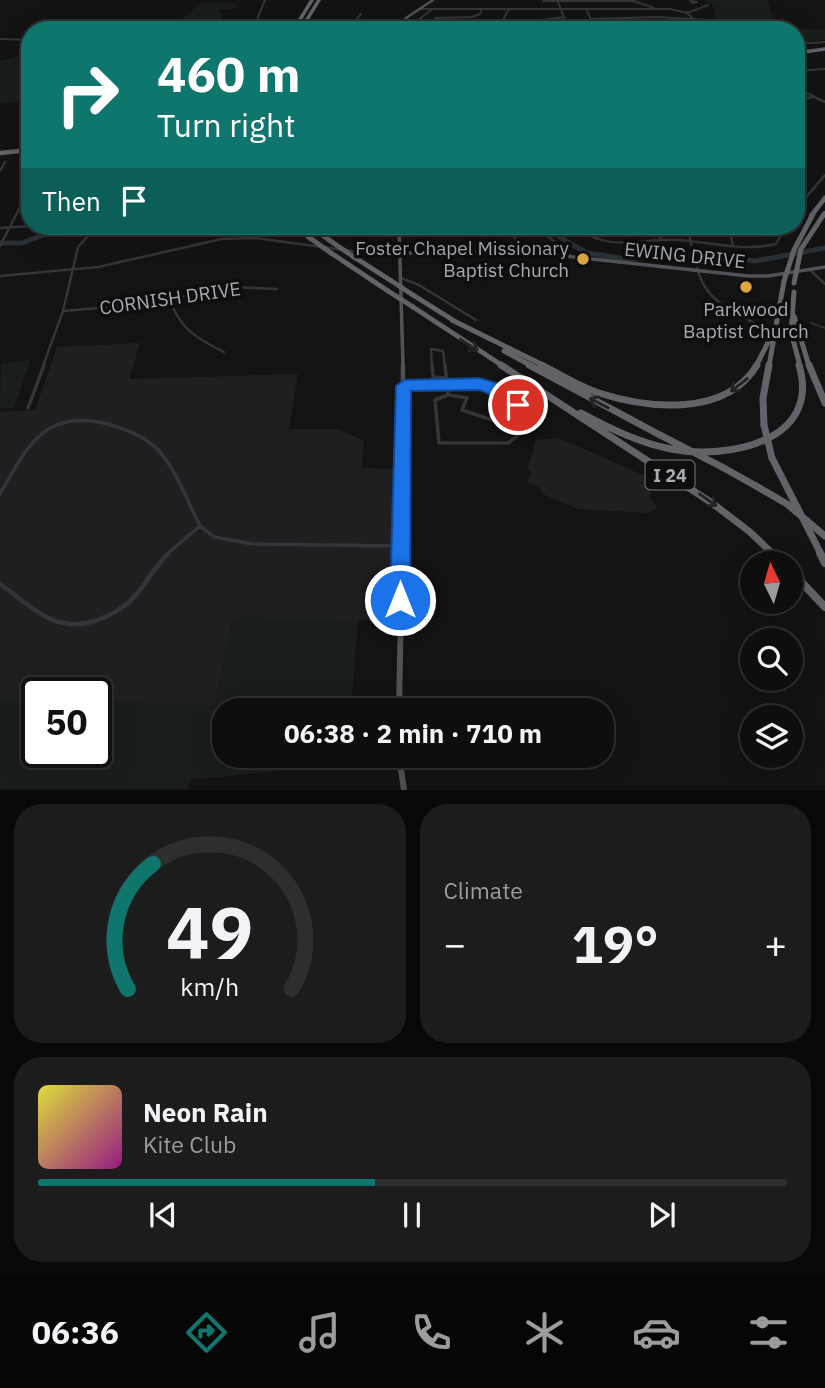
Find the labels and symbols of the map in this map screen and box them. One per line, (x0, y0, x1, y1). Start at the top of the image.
place label: Foster Chapel Missionary Baptist Church (355, 236, 570, 282)
street label: EWING DRIVE (623, 237, 747, 273)
marker: Foster Chapel Missionary Baptist Church (575, 251, 591, 267)
street label: CORNISH DRIVE (98, 276, 242, 320)
marker: Parkwood Baptist Church (738, 279, 754, 295)
place label: Parkwood Baptist Church (683, 297, 809, 343)
one-way arrow (459, 339, 479, 353)
pin (488, 375, 548, 435)
one-way arrow (729, 377, 748, 392)
one-way arrow (589, 396, 610, 410)
road number: I 24 (646, 461, 694, 490)
one-way arrow (698, 493, 717, 507)
north arrow (740, 551, 803, 614)
position arrow (363, 563, 437, 637)
speed limit sign: 50 (21, 677, 112, 768)

